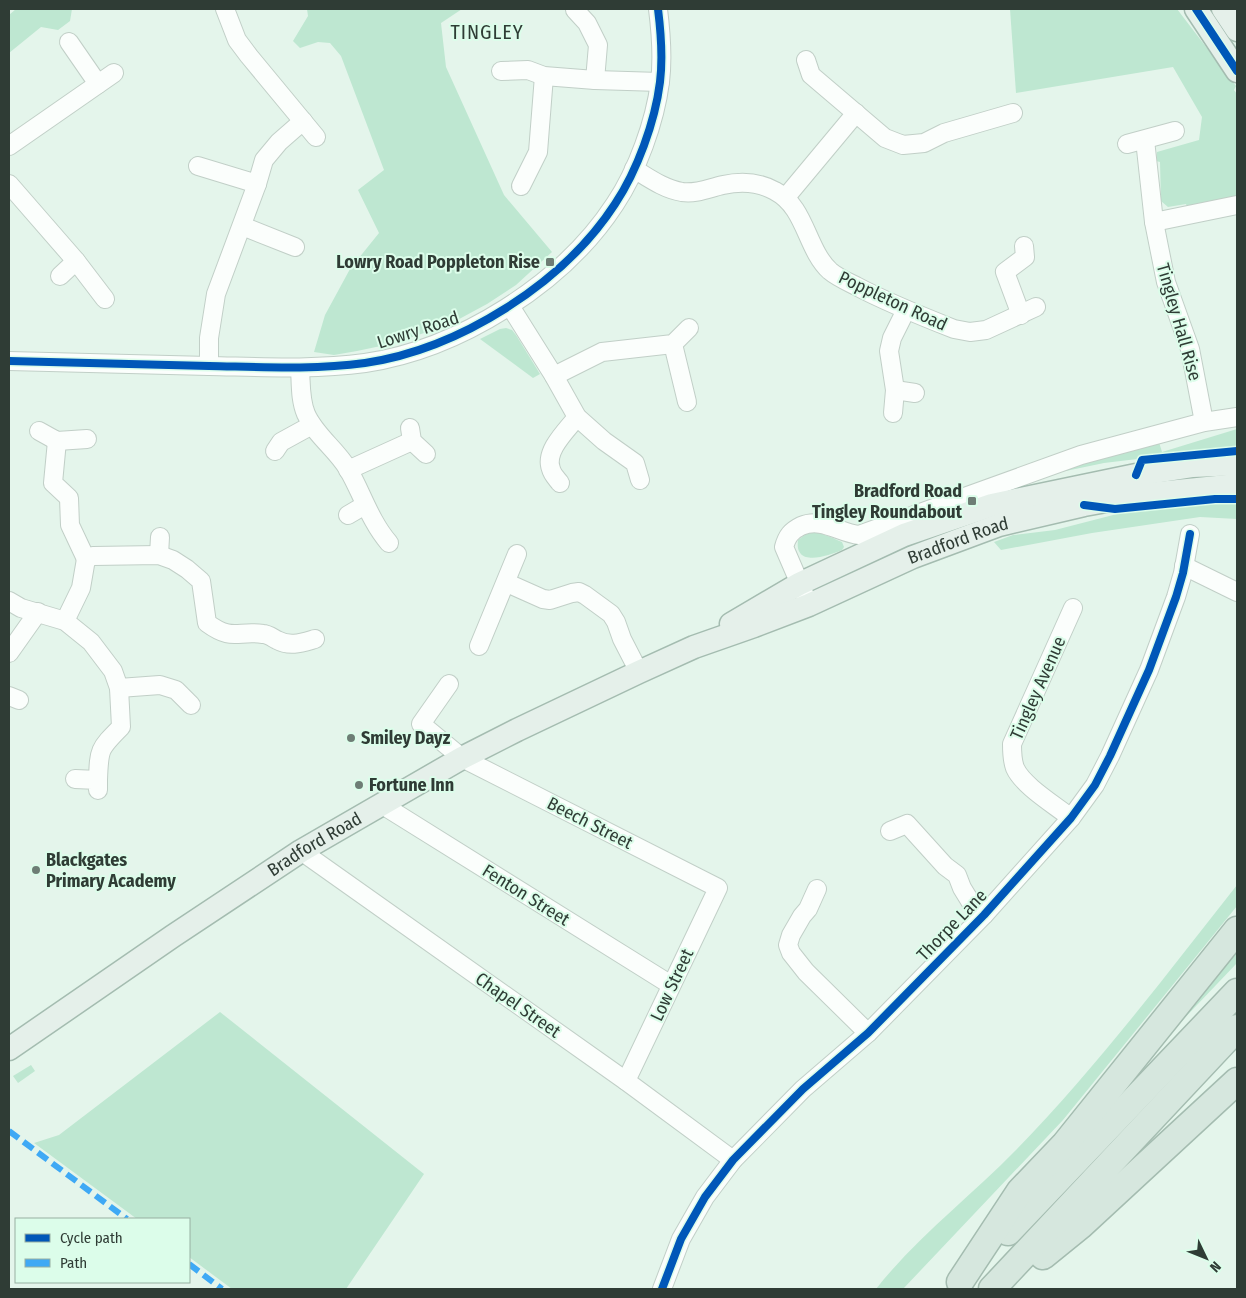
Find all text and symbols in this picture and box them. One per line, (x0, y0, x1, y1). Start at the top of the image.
district label: TINGLEY (450, 20, 524, 44)
place label: Lowry Road Poppleton Rise (336, 251, 540, 273)
marker: Lowry Road Poppleton Rise (544, 256, 556, 268)
street label: Tingley Hall Rise (1152, 261, 1206, 383)
street label: Poppleton Road (835, 266, 951, 336)
street label: Lowry Road (374, 306, 462, 354)
place label: Bradford Road Tingley Roundabout (812, 480, 963, 523)
marker: Bradford Road Tingley Roundabout (966, 495, 978, 507)
street label: Bradford Road (905, 512, 1011, 569)
street label: Tingley Avenue (1005, 633, 1071, 743)
place label: Smiley Dayz (361, 727, 451, 749)
marker: Smiley Dayz (345, 732, 357, 744)
place label: Fortune Inn (369, 774, 454, 796)
marker: Fortune Inn (353, 779, 365, 791)
street label: Beech Street (543, 792, 637, 854)
street label: Bradford Road (263, 807, 365, 881)
place label: Blackgates Primary Academy (46, 849, 176, 892)
street label: Fenton Street (478, 860, 574, 931)
marker: Blackgates Primary Academy (30, 864, 42, 876)
street label: Thorpe Lane (912, 884, 992, 965)
street label: Low Street (646, 945, 698, 1025)
street label: Chapel Street (471, 968, 565, 1042)
legend (15, 1218, 190, 1283)
text: Cycle path (60, 1229, 123, 1247)
north arrow (1181, 1233, 1231, 1283)
text: Path (60, 1254, 87, 1272)
text: N (1206, 1258, 1224, 1275)

